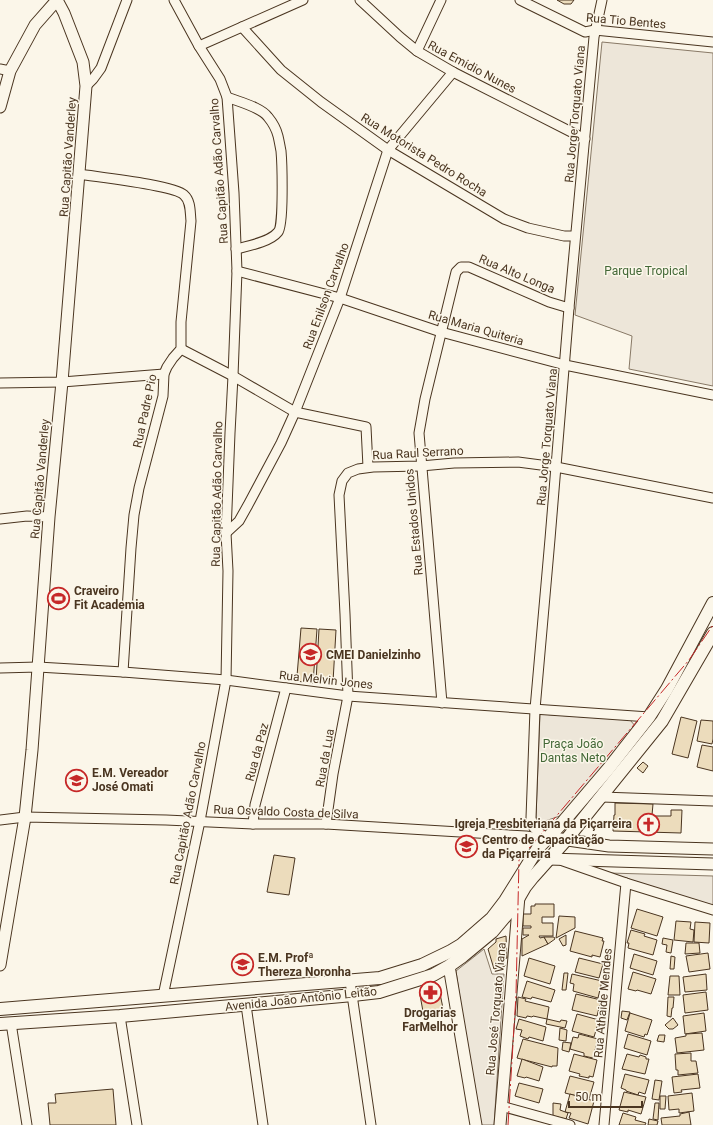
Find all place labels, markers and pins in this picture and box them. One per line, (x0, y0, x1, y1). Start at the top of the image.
place label: Craveiro Fit Academia (74, 584, 145, 612)
sports icon: Craveiro Fit Academia (46, 585, 72, 611)
school or university icon: CMEI Danielzinho (298, 642, 324, 668)
place label: CMEI Danielzinho (326, 648, 421, 662)
place label: E.M. Vereador José Omati (92, 766, 169, 794)
school or university icon: E.M. Vereador José Omati (63, 767, 89, 793)
church icon: Igreja Presbiteriana da Piçarreira (635, 811, 661, 837)
place label: Igreja Presbiteriana da Piçarreira (454, 817, 633, 831)
place label: Centro de Capacitação da Piçarreira (482, 833, 604, 861)
school or university icon: Centro de Capacitação da Piçarreira (453, 834, 479, 860)
place label: E.M. Profª Thereza Noronha (258, 951, 352, 979)
school or university icon: E.M. Profª Thereza Noronha (230, 952, 256, 978)
pharmacy icon: Drogarias FarMelhor (417, 979, 443, 1005)
place label: Drogarias FarMelhor (402, 1006, 458, 1034)

